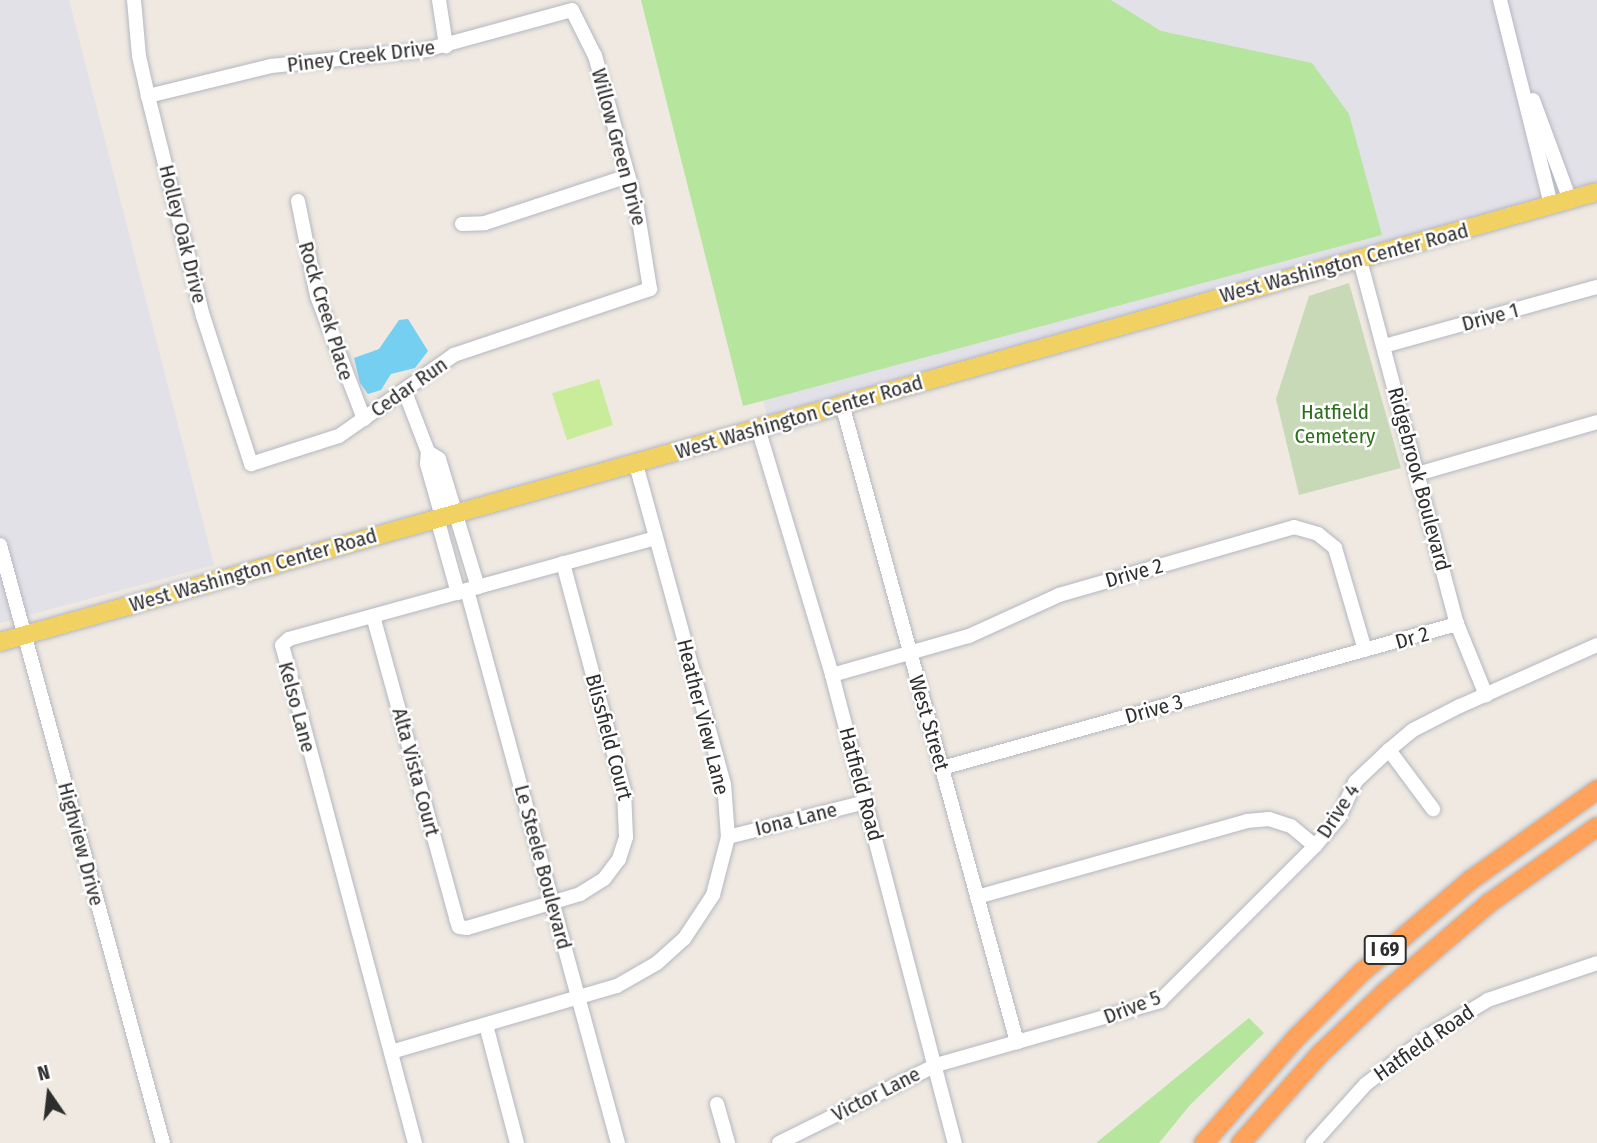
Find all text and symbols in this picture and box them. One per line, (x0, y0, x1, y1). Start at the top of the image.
street label: Piney Creek Drive (286, 34, 436, 78)
street label: Willow Green Drive (586, 66, 652, 228)
street label: Holley Oak Drive (154, 162, 212, 306)
street label: West Washington Center Road (1217, 218, 1471, 308)
street label: Rock Creek Place (293, 239, 359, 383)
street label: Drive 1 (1459, 297, 1521, 337)
street label: Cedar Run (366, 351, 452, 423)
street label: West Washington Center Road (672, 370, 926, 464)
street label: Ridgebrook Boulevard (1382, 384, 1456, 574)
park label: Hatfield Cemetery (1295, 399, 1375, 449)
street label: West Washington Center Road (126, 523, 380, 617)
street label: Drive 2 (1102, 553, 1166, 593)
street label: Dr 2 (1392, 621, 1432, 655)
street label: Heather View Lane (671, 636, 735, 798)
street label: Kelso Lane (273, 659, 321, 755)
street label: Blissfield Court (580, 671, 638, 803)
street label: West Street (903, 672, 955, 774)
street label: Drive 3 (1122, 689, 1186, 729)
street label: Alta Vista Court (387, 705, 445, 839)
street label: Hatfield Road (834, 725, 888, 843)
street label: Highview Drive (52, 779, 110, 909)
street label: Drive 4 (1311, 779, 1365, 843)
street label: Le Steele Boulevard (509, 782, 577, 952)
street label: Iona Lane (752, 797, 840, 841)
road number: I 69 (1362, 934, 1408, 966)
street label: Drive 5 (1100, 985, 1164, 1029)
street label: Hatfield Road (1369, 999, 1479, 1087)
north arrow (14, 1059, 84, 1129)
text: N (35, 1061, 52, 1086)
street label: Victor Lane (828, 1061, 924, 1127)

